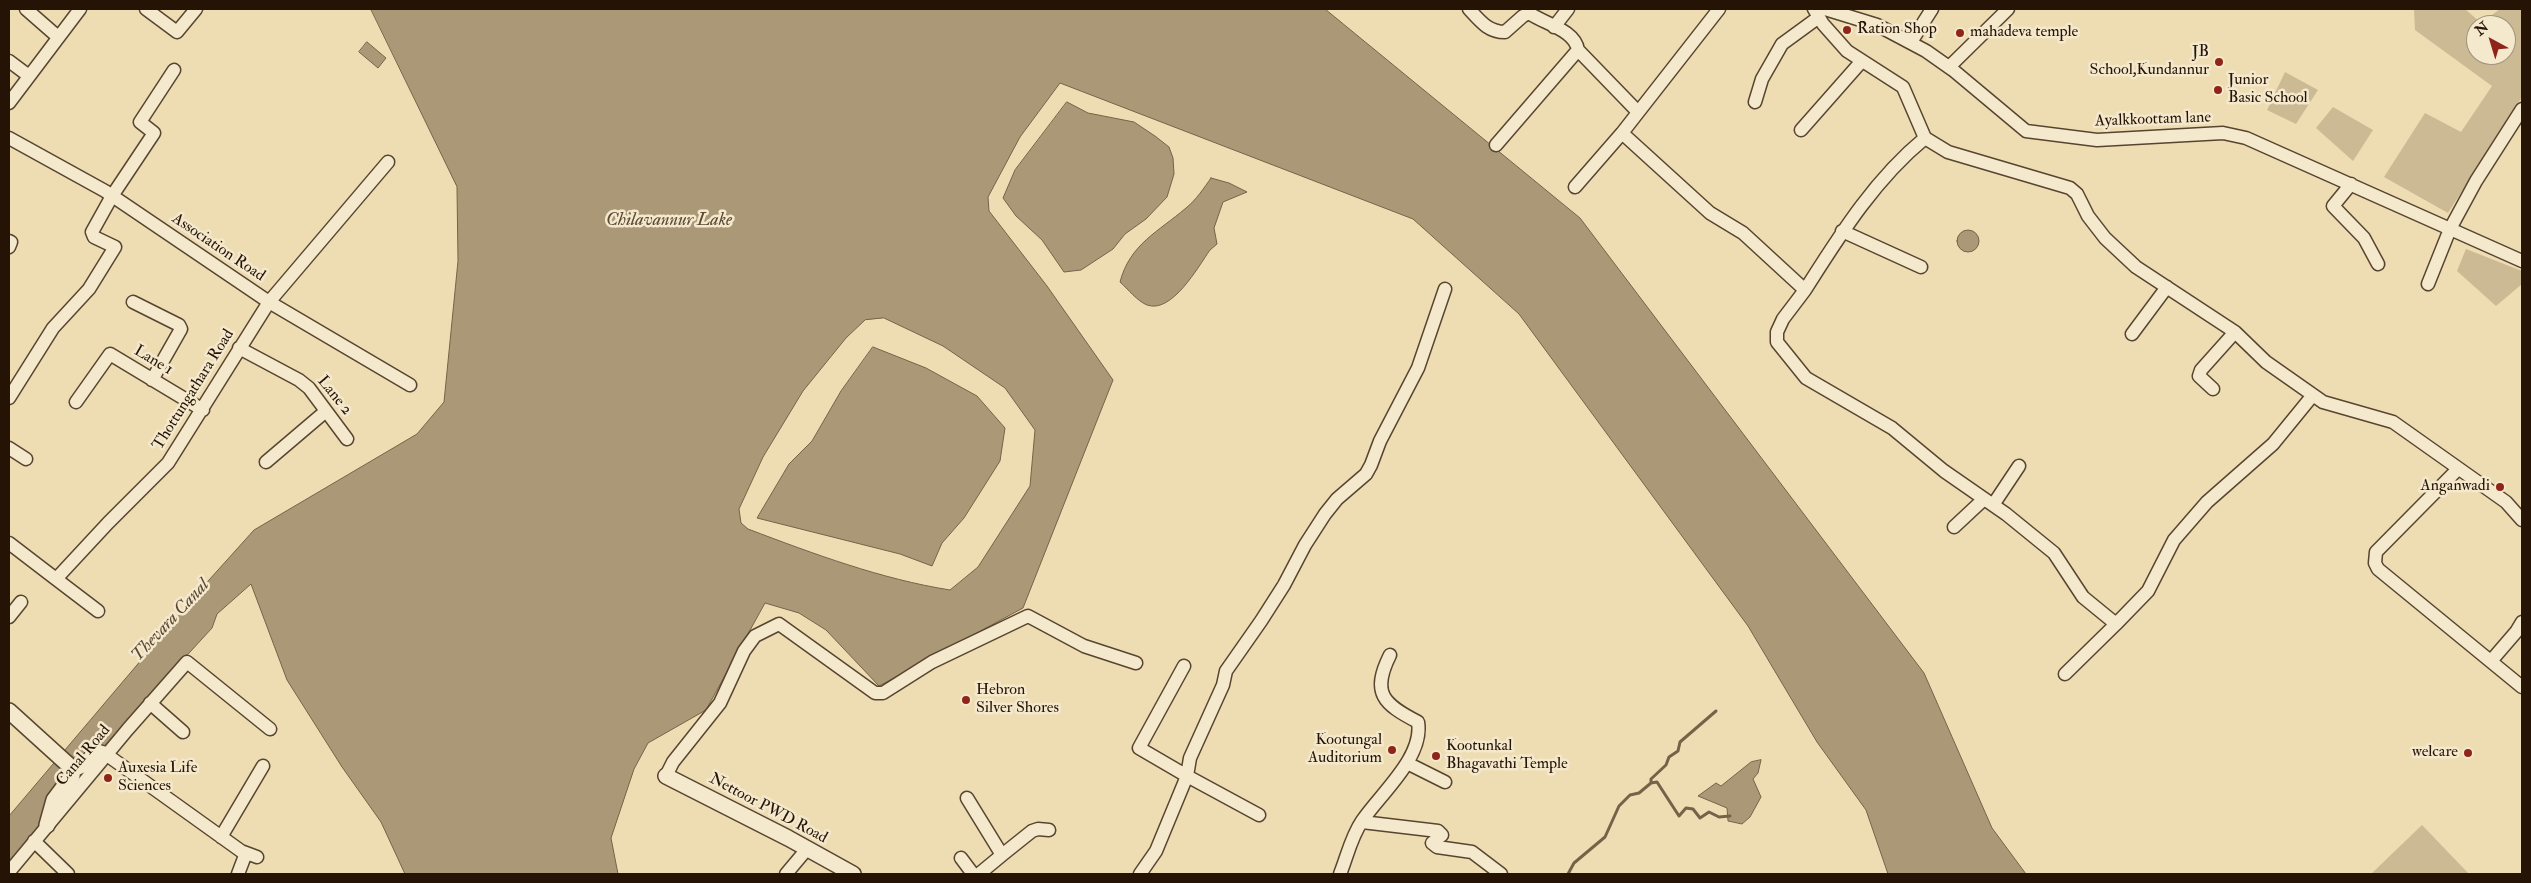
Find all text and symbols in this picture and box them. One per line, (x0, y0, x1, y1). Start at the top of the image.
north arrow (2466, 15, 2516, 65)
text: N (2472, 18, 2492, 39)
place label: Ration Shop (1857, 20, 1937, 40)
place label: mahadeva temple (1970, 23, 2078, 43)
marker: Ration Shop (1841, 24, 1853, 36)
marker: mahadeva temple (1954, 27, 1966, 39)
place label: JB School,Kundannur (2090, 43, 2209, 81)
marker: JB School,Kundannur (2213, 56, 2225, 68)
place label: Junior Basic School (2228, 71, 2308, 109)
marker: Junior Basic School (2212, 84, 2224, 96)
street label: Ayalkkoottam lane (2095, 108, 2211, 132)
street label: Association Road (168, 210, 268, 286)
water label: Chilavannur Lake (606, 210, 732, 232)
street label: Thottungathara Road (149, 326, 239, 454)
street label: Lane 1 (130, 342, 176, 380)
street label: Lane 2 (313, 373, 355, 419)
place label: Anganwadi (2421, 477, 2490, 497)
marker: Anganwadi (2494, 481, 2506, 493)
water label: Thevara Canal (127, 575, 215, 667)
place label: Hebron Silver Shores (976, 681, 1059, 719)
marker: Hebron Silver Shores (960, 694, 972, 706)
street label: Canal Road (53, 721, 115, 791)
place label: Kootungal Auditorium (1308, 731, 1382, 769)
place label: Kootunkal Bhagavathi Temple (1446, 737, 1568, 775)
place label: welcare (2412, 743, 2458, 763)
marker: Kootungal Auditorium (1386, 744, 1398, 756)
marker: welcare (2462, 747, 2474, 759)
marker: Kootunkal Bhagavathi Temple (1430, 750, 1442, 762)
place label: Auxesia Life Sciences (118, 759, 197, 797)
street label: Nettoor PWD Road (706, 770, 830, 848)
marker: Auxesia Life Sciences (102, 772, 114, 784)

